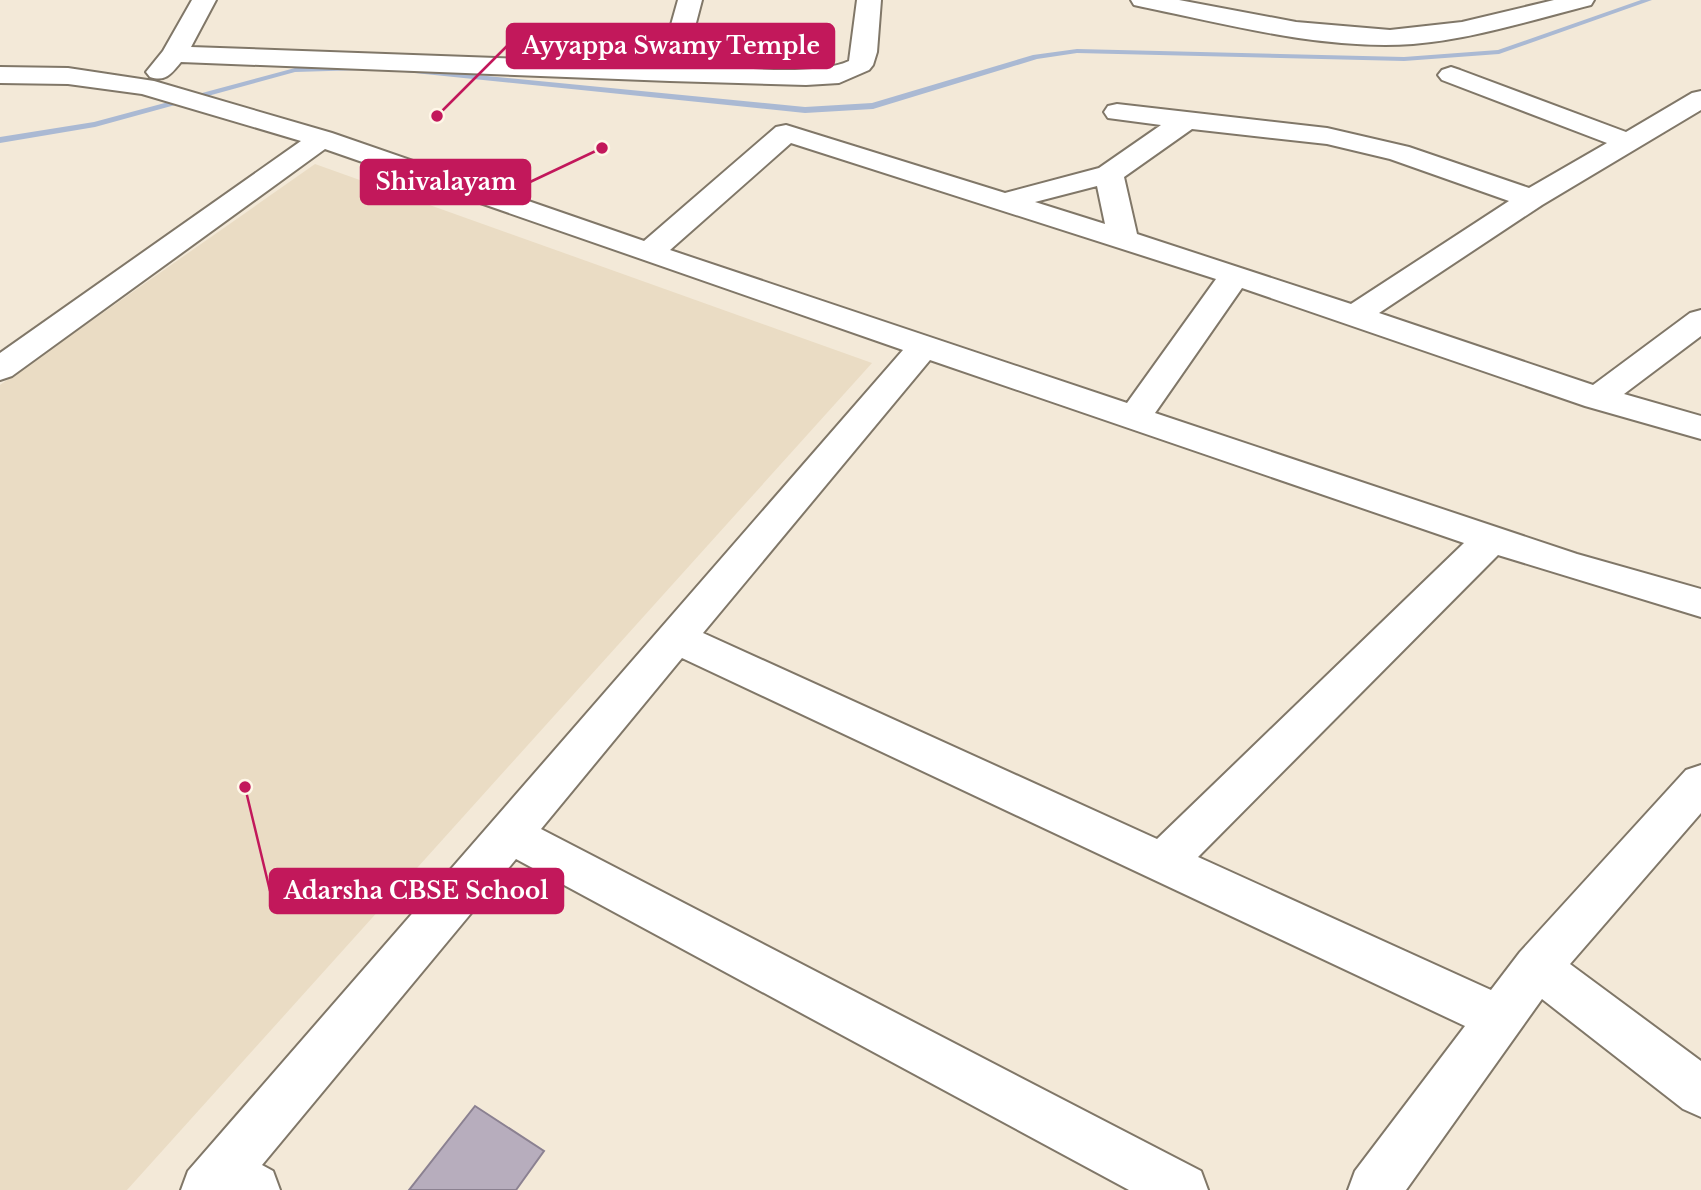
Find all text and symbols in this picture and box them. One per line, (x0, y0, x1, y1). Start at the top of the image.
callout: Ayyappa Swamy Temple (507, 24, 834, 68)
text: Ayyappa Swamy Temple (521, 32, 820, 60)
callout: Shivalayam (361, 160, 530, 204)
text: Shivalayam (375, 168, 517, 196)
callout: Adarsha CBSE School (270, 869, 563, 913)
text: Adarsha CBSE School (283, 877, 548, 905)

